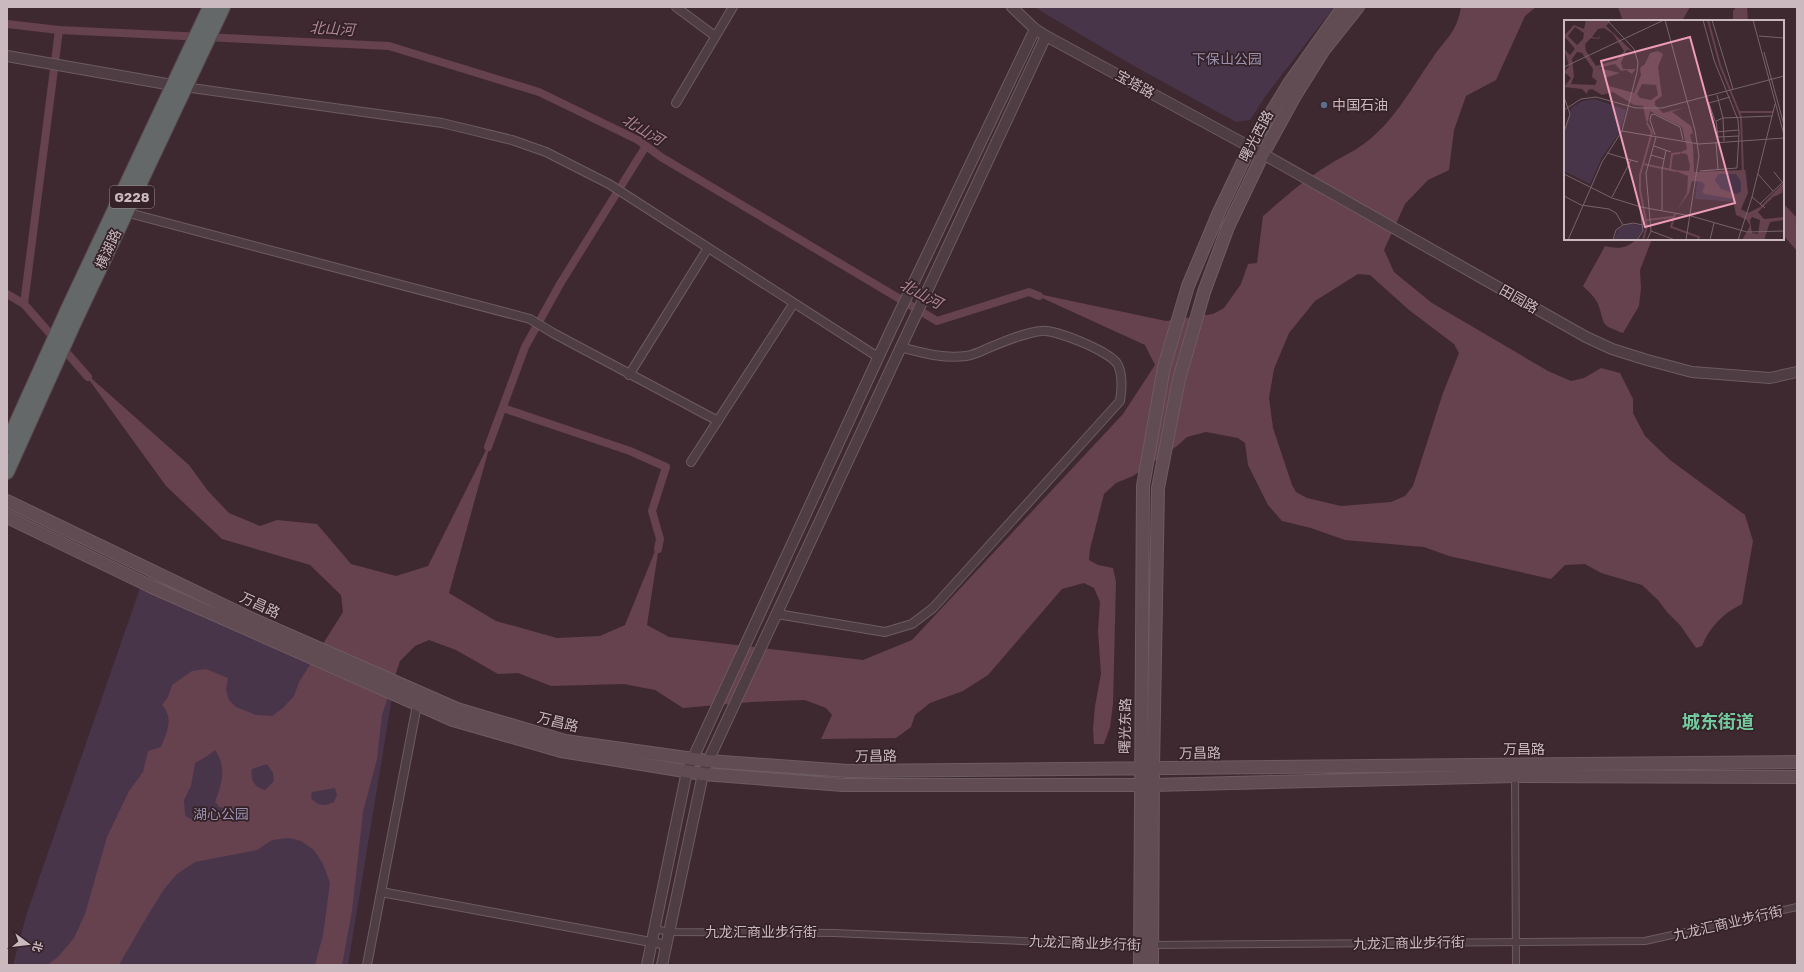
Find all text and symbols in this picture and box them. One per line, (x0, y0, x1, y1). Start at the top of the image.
water label: 北山河 (309, 19, 358, 39)
inset map (1564, 20, 1784, 240)
park label: 下保山公园 (1192, 51, 1262, 68)
street label: 宝塔路 (1112, 67, 1157, 102)
place label: 中国石油 (1332, 97, 1388, 114)
marker: 中国石油 (1319, 100, 1329, 110)
street label: 曙光西路 (1236, 108, 1277, 165)
water label: 北山河 (619, 111, 669, 151)
road number: G228 (110, 186, 154, 208)
street label: 横湖路 (92, 227, 125, 272)
water label: 北山河 (897, 275, 948, 314)
street label: 田园路 (1496, 282, 1541, 317)
street label: 万昌路 (237, 589, 282, 622)
street label: 曙光东路 (1117, 698, 1134, 754)
street label: 万昌路 (535, 709, 580, 736)
district label: 城东街道 (1682, 711, 1754, 733)
street label: 万昌路 (1503, 741, 1545, 758)
street label: 万昌路 (1179, 745, 1221, 762)
street label: 万昌路 (855, 748, 897, 765)
park label: 湖心公园 (193, 806, 249, 823)
street label: 九龙汇商业步行街 (1672, 903, 1785, 944)
north arrow (8, 924, 48, 964)
street label: 九龙汇商业步行街 (705, 924, 817, 941)
street label: 九龙汇商业步行街 (1029, 933, 1141, 954)
street label: 九龙汇商业步行街 (1353, 934, 1465, 953)
text: 北 (29, 939, 45, 953)

